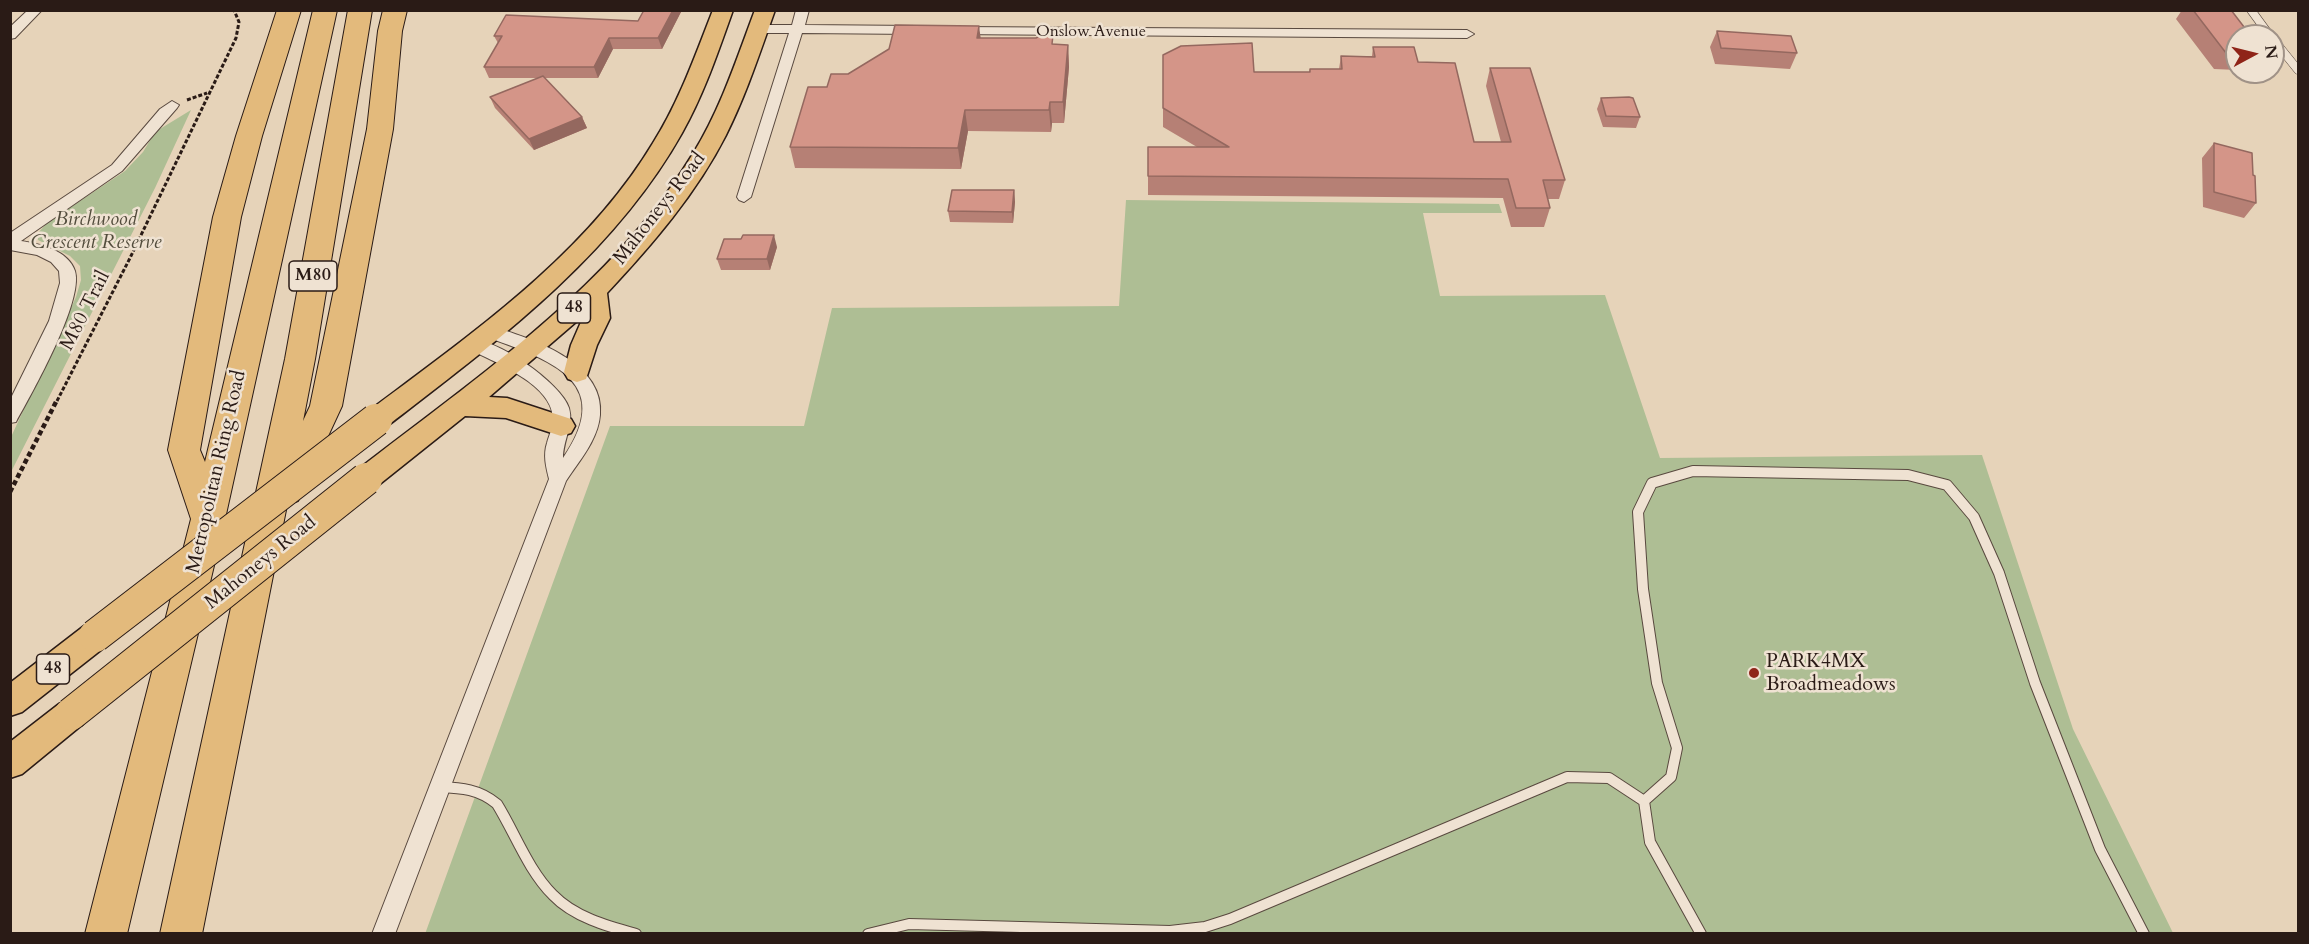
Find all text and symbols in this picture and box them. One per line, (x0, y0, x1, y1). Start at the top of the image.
street label: Onslow Avenue (1036, 22, 1146, 42)
north arrow (2225, 24, 2285, 84)
text: N (2259, 44, 2283, 60)
street label: Mahoneys Road (609, 148, 711, 270)
park label: Birchwood Crescent Reserve (31, 208, 161, 255)
road number: M80 (289, 261, 337, 291)
street label: M80 Trail (56, 267, 116, 355)
road number: 48 (558, 293, 590, 323)
street label: Metropolitan Ring Road (182, 368, 252, 576)
street label: Mahoneys Road (200, 511, 322, 615)
place label: PARK4MX Broadmeadows (1766, 650, 1896, 697)
road number: 48 (36, 654, 70, 684)
marker: PARK4MX Broadmeadows (1747, 666, 1761, 680)

